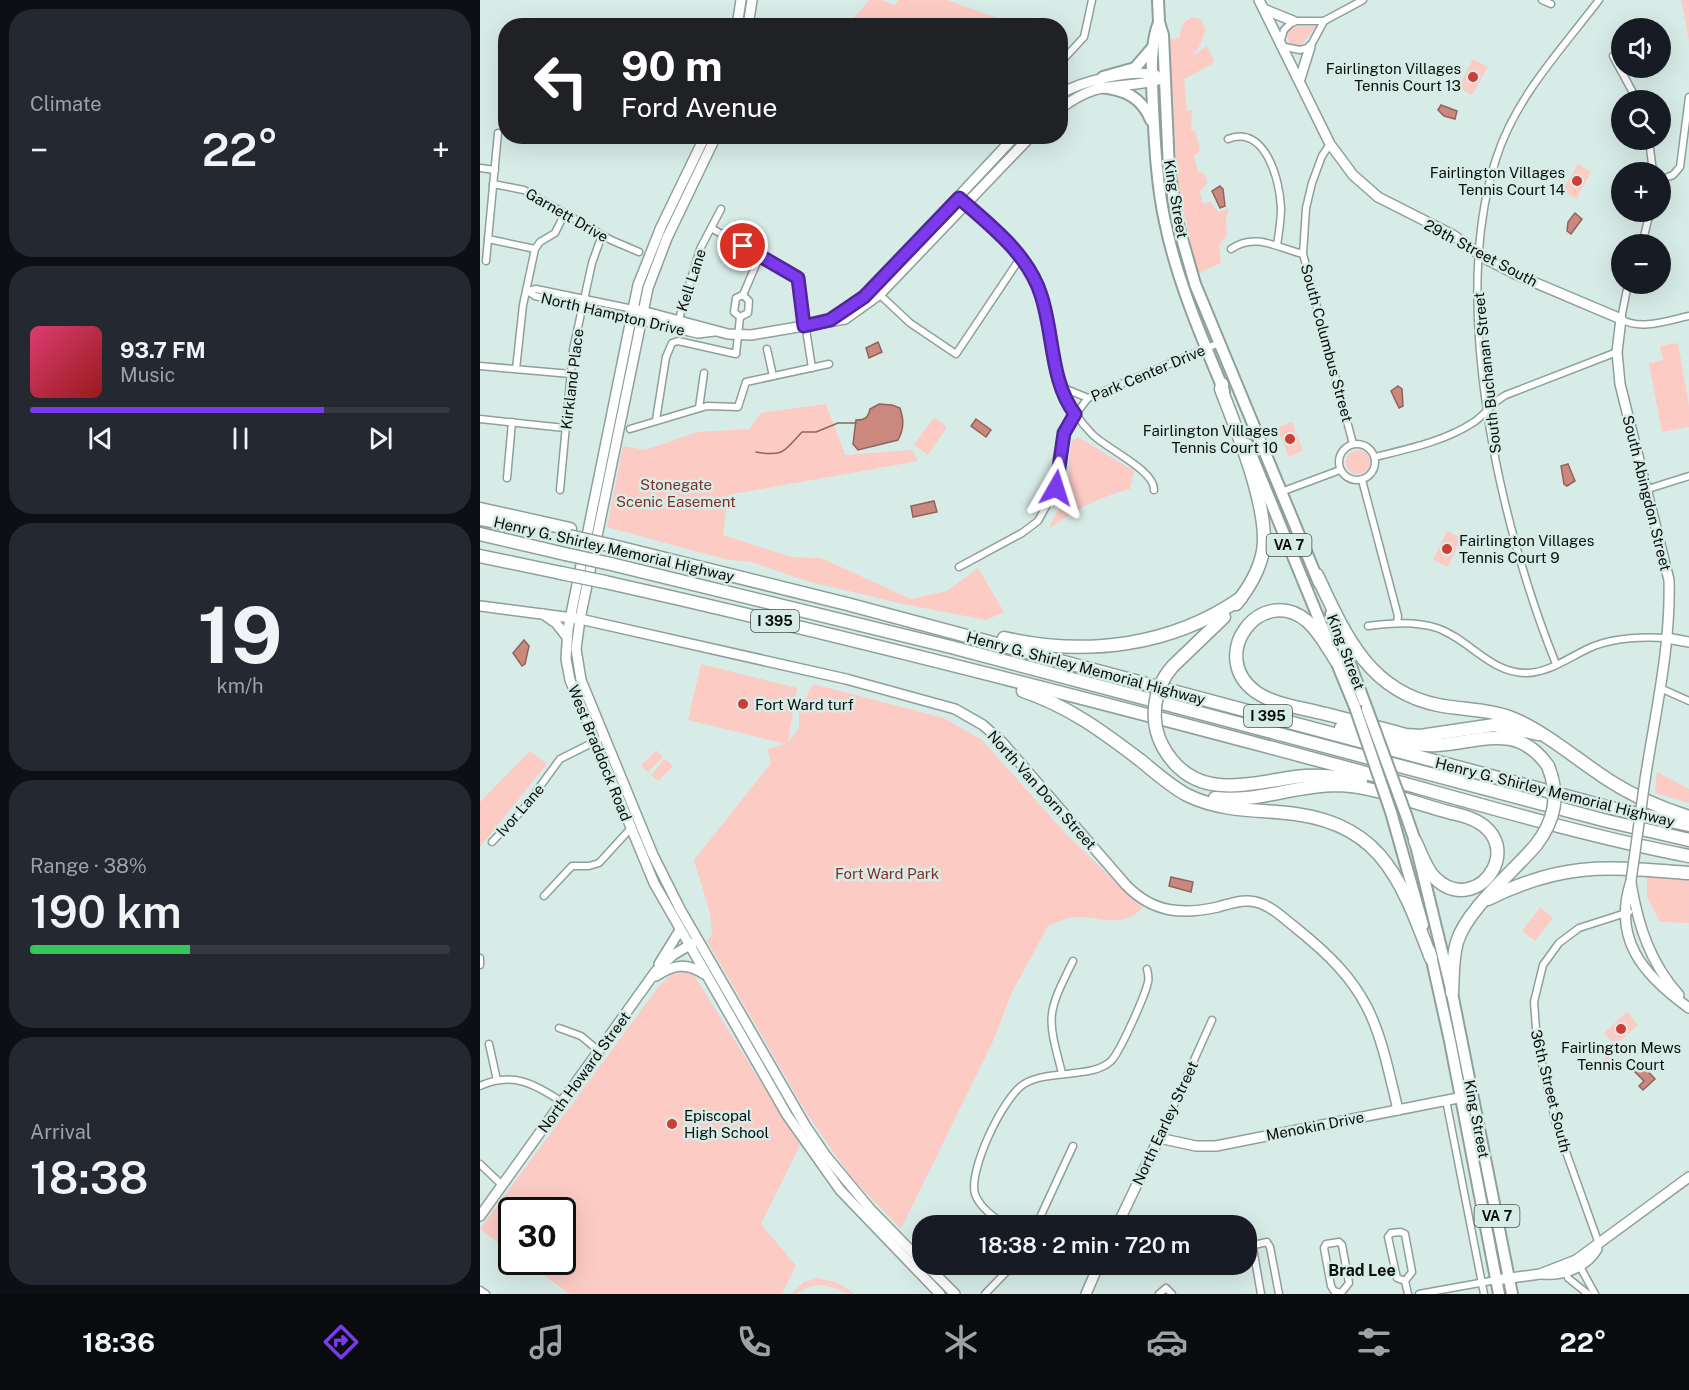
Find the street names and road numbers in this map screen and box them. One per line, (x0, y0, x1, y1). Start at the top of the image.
street label: King Street (1161, 158, 1191, 240)
street label: Garnett Drive (523, 185, 611, 245)
street label: 29th Street South (1422, 216, 1540, 290)
street label: Kell Lane (673, 247, 709, 313)
street label: South Columbus Street (1298, 262, 1356, 424)
street label: North Hampton Drive (539, 289, 687, 339)
street label: South Buchanan Street (1470, 291, 1504, 455)
street label: Kirkland Place (557, 328, 587, 430)
street label: Park Center Drive (1088, 341, 1208, 405)
street label: South Abingdon Street (1619, 413, 1675, 573)
street label: Henry G. Shirley Memorial Highway (492, 513, 736, 585)
road number: VA 7 (1266, 534, 1312, 556)
road number: I 395 (751, 610, 799, 632)
street label: King Street (1324, 612, 1368, 692)
street label: Henry G. Shirley Memorial Highway (965, 628, 1207, 708)
street label: West Braddock Road (565, 683, 635, 823)
road number: I 395 (1244, 705, 1292, 727)
street label: North Van Dorn Street (984, 727, 1100, 853)
street label: Henry G. Shirley Memorial Highway (1433, 754, 1677, 830)
street label: Ivor Lane (493, 780, 547, 840)
street label: North Howard Street (534, 1008, 634, 1136)
street label: 36th Street South (1528, 1028, 1574, 1154)
street label: North Earley Street (1129, 1058, 1201, 1188)
street label: King Street (1461, 1078, 1493, 1160)
street label: Menokin Drive (1265, 1108, 1365, 1144)
road number: VA 7 (1474, 1205, 1520, 1227)

